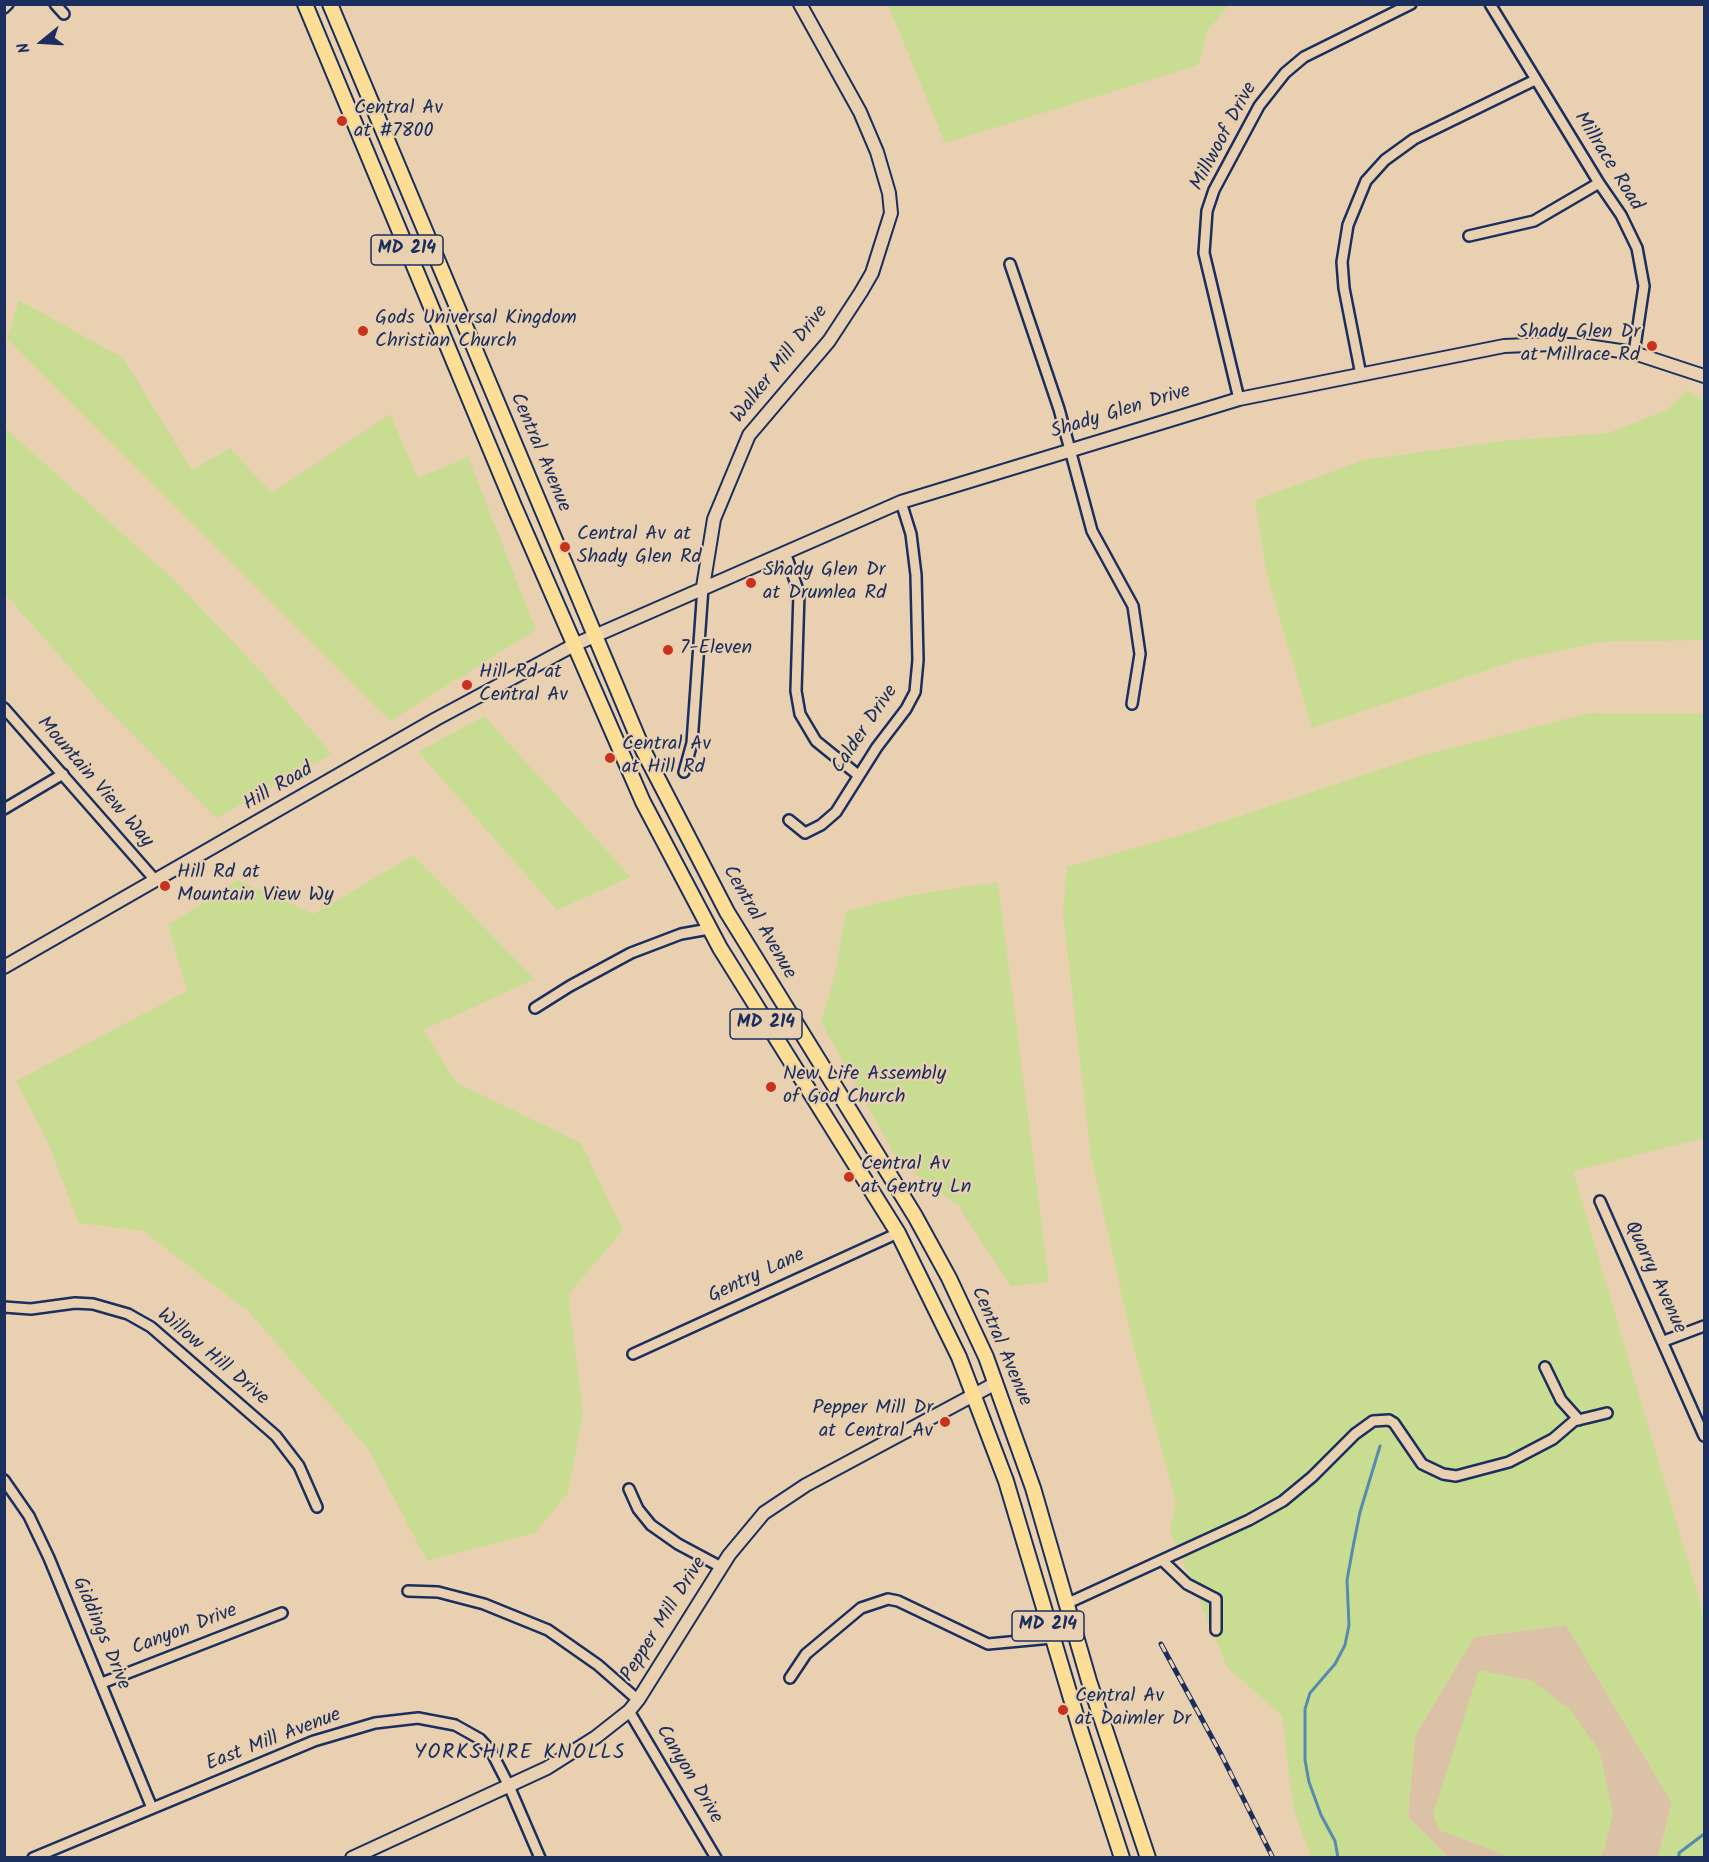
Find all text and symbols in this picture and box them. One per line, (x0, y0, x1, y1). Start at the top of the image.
north arrow (12, 12, 72, 72)
text: N (11, 39, 38, 56)
street label: Millwoof Drive (1186, 79, 1264, 195)
place label: Central Av at #7800 (354, 98, 443, 145)
street label: Millrace Road (1567, 108, 1647, 216)
marker: Central Av at #7800 (335, 114, 349, 128)
road number: MD 214 (371, 235, 443, 265)
street label: Walker Mill Drive (728, 301, 834, 429)
place label: Gods Universal Kingdom Christian Church (375, 308, 577, 355)
place label: Shady Glen Dr at Millrace Rd (1518, 322, 1640, 369)
marker: Gods Universal Kingdom Christian Church (356, 324, 370, 338)
marker: Shady Glen Dr at Millrace Rd (1645, 339, 1659, 353)
street label: Shady Glen Drive (1048, 380, 1194, 446)
street label: Central Avenue (503, 390, 575, 516)
place label: Central Av at Shady Glen Rd (577, 524, 702, 571)
marker: Central Av at Shady Glen Rd (558, 540, 572, 554)
place label: Shady Glen Dr at Drumlea Rd (763, 560, 886, 607)
marker: Shady Glen Dr at Drumlea Rd (744, 576, 758, 590)
place label: 7-Eleven (680, 638, 752, 662)
marker: 7-Eleven (661, 643, 675, 657)
place label: Hill Rd at Central Av (479, 662, 568, 709)
marker: Hill Rd at Central Av (460, 678, 474, 692)
street label: Calder Drive (828, 681, 904, 779)
street label: Mountain View Way (31, 713, 157, 853)
place label: Central Av at Hill Rd (622, 734, 711, 781)
marker: Central Av at Hill Rd (603, 751, 617, 765)
street label: Hill Road (240, 759, 318, 817)
place label: Hill Rd at Mountain View Wy (177, 862, 334, 909)
street label: Central Avenue (716, 862, 800, 984)
marker: Hill Rd at Mountain View Wy (158, 879, 172, 893)
road number: MD 214 (730, 1009, 802, 1039)
place label: New Life Assembly of God Church (783, 1064, 946, 1111)
marker: New Life Assembly of God Church (764, 1080, 778, 1094)
place label: Central Av at Gentry Ln (861, 1154, 971, 1201)
marker: Central Av at Gentry Ln (842, 1170, 856, 1184)
street label: Quarry Avenue (1617, 1218, 1691, 1338)
street label: Gentry Lane (705, 1244, 809, 1310)
street label: Central Avenue (964, 1284, 1036, 1410)
street label: Willow Hill Drive (151, 1304, 273, 1412)
place label: Pepper Mill Dr at Central Av (813, 1398, 933, 1445)
marker: Pepper Mill Dr at Central Av (938, 1415, 952, 1429)
street label: Pepper Mill Drive (617, 1553, 713, 1687)
street label: Giddings Drive (65, 1574, 135, 1694)
street label: Canyon Drive (129, 1600, 241, 1662)
road number: MD 214 (1012, 1611, 1084, 1641)
place label: Central Av at Daimler Dr (1075, 1686, 1191, 1733)
marker: Central Av at Daimler Dr (1056, 1703, 1070, 1717)
street label: East Mill Avenue (203, 1704, 345, 1778)
street label: Canyon Drive (649, 1721, 727, 1829)
district label: YORKSHIRE KNOLLS (414, 1741, 626, 1767)

